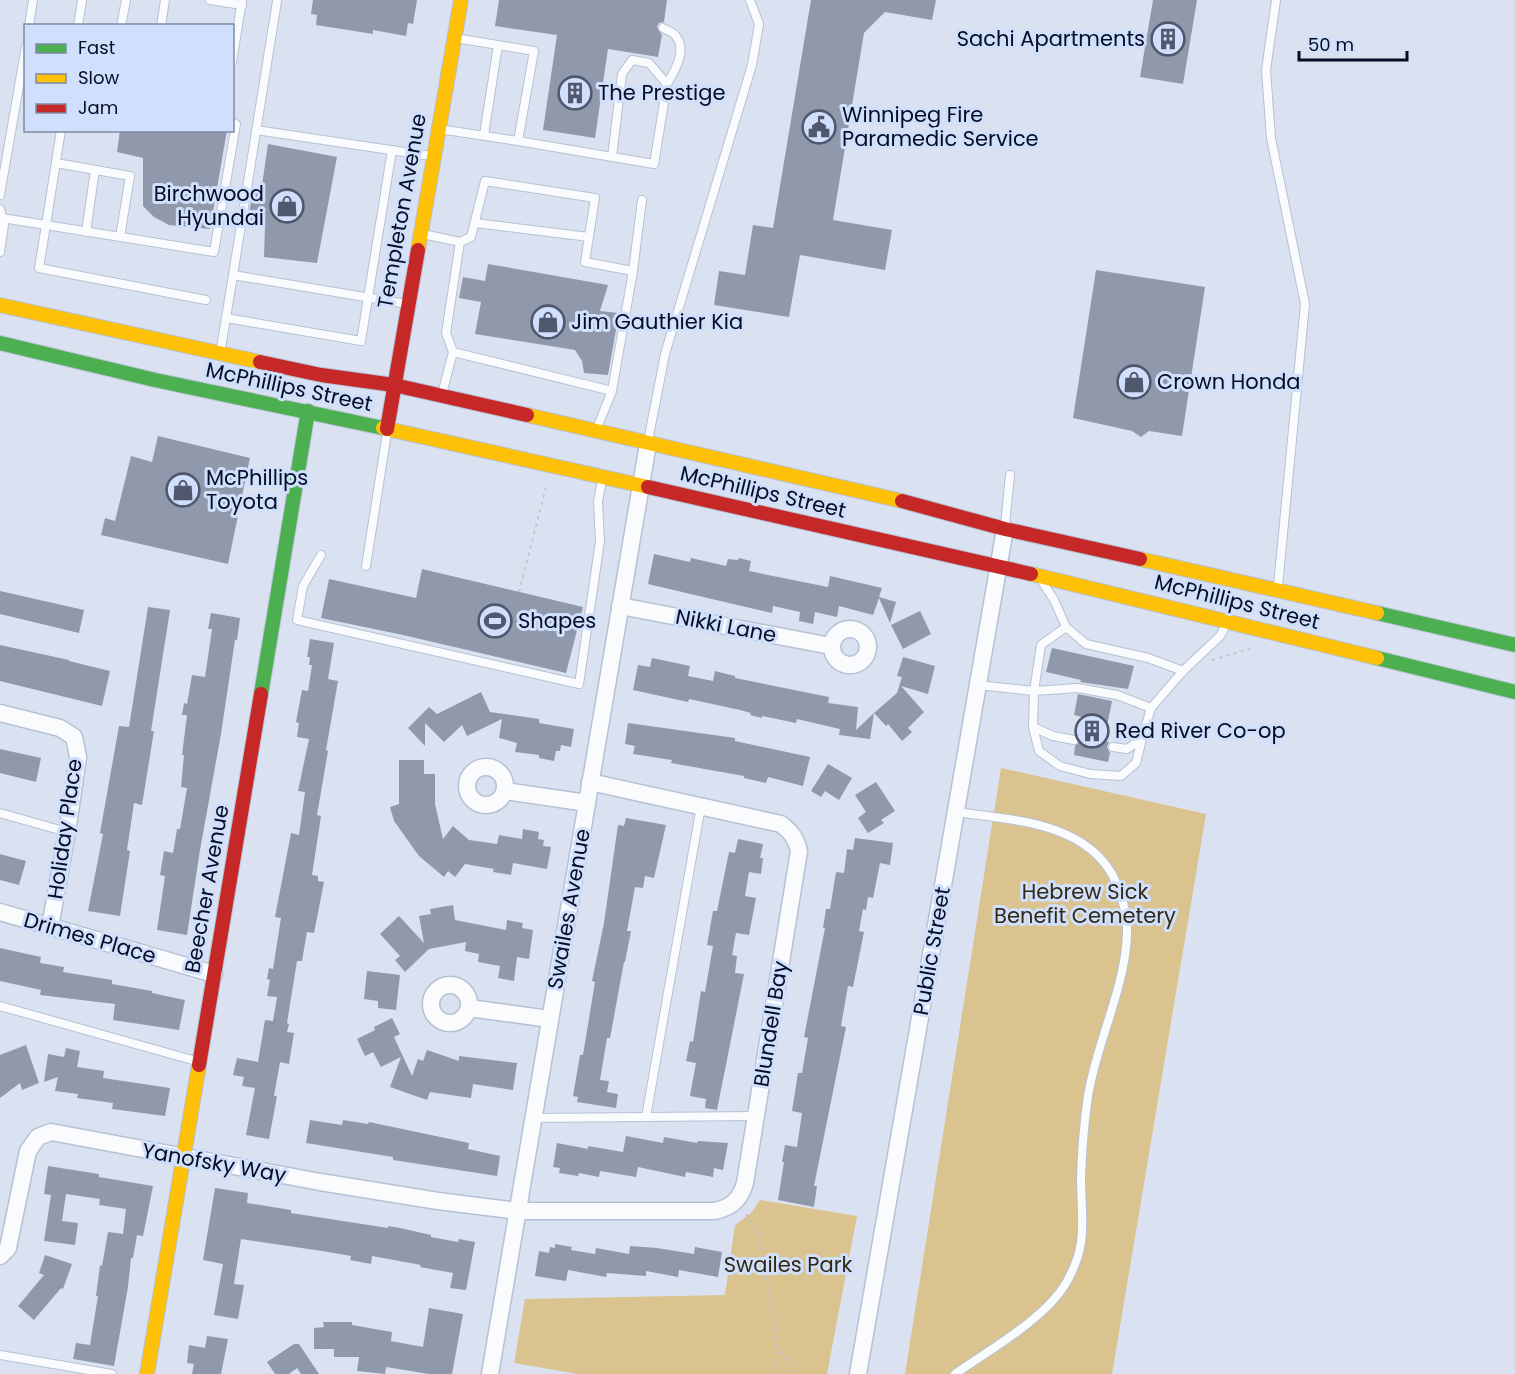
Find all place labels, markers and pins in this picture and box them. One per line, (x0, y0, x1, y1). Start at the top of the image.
building icon: Sachi Apartments (1150, 21, 1186, 57)
place label: Sachi Apartments (957, 24, 1145, 53)
building icon: The Prestige (557, 75, 593, 111)
place label: The Prestige (598, 78, 725, 107)
place label: Winnipeg Fire Paramedic Service (842, 100, 1039, 153)
public building icon: Winnipeg Fire Paramedic Service (801, 109, 837, 145)
place label: Birchwood Hyundai (154, 179, 264, 232)
shop icon: Birchwood Hyundai (269, 188, 305, 224)
shop icon: Jim Gauthier Kia (530, 304, 566, 340)
place label: Jim Gauthier Kia (571, 307, 743, 336)
shop icon: Crown Honda (1116, 364, 1152, 400)
place label: Crown Honda (1157, 367, 1301, 396)
place label: McPhillips Toyota (206, 463, 308, 516)
shop icon: McPhillips Toyota (165, 472, 201, 508)
sports icon: Shapes (477, 603, 513, 639)
place label: Shapes (518, 606, 596, 635)
building icon: Red River Co-op (1074, 713, 1110, 749)
place label: Red River Co-op (1115, 716, 1286, 745)

